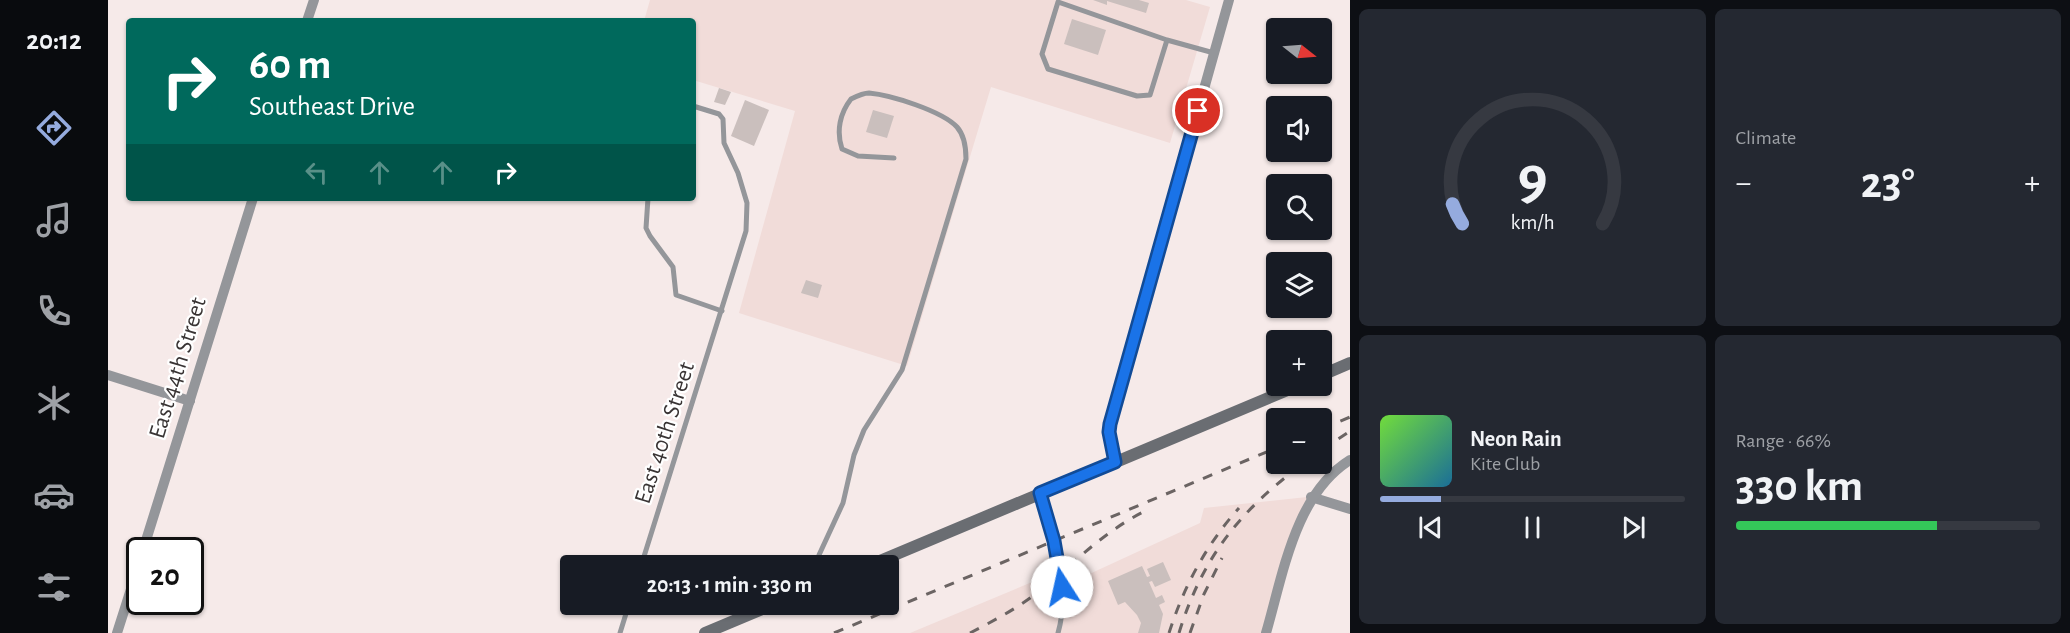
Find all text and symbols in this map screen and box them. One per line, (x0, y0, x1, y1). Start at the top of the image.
north arrow (1266, 18, 1332, 84)
map controls (1266, 18, 1332, 474)
text: 20:12 (26, 27, 82, 54)
icon: right (150, 42, 228, 120)
text: 60 m (249, 44, 331, 86)
pin (1172, 85, 1223, 136)
text: Southeast Drive (249, 93, 415, 120)
icon: arrive (1181, 94, 1214, 127)
button: sound (1266, 96, 1332, 162)
icon: directions (33, 107, 75, 149)
text: Climate (1736, 128, 1796, 148)
text: 9 (1517, 148, 1547, 210)
icon: left (300, 156, 333, 189)
icon: ahead (363, 156, 396, 189)
icon: ahead (426, 156, 459, 189)
icon: right (489, 156, 522, 189)
text: 23° (1861, 161, 1915, 206)
text: − (1736, 167, 1751, 200)
text: + (2024, 167, 2040, 200)
button: search (1266, 174, 1332, 240)
icon: music (33, 199, 75, 241)
text: km/h (1510, 213, 1554, 234)
button: layers (1266, 252, 1332, 318)
icon: phone (33, 290, 75, 332)
street label: East 44th Street (145, 294, 211, 441)
button: + (1266, 330, 1332, 396)
street label: East 40th Street (631, 359, 699, 507)
icon: climate (33, 382, 75, 424)
button: − (1266, 408, 1332, 474)
text: Neon Rain (1470, 428, 1562, 450)
text: Range · 66% (1736, 431, 1831, 451)
text: Kite Club (1470, 454, 1540, 474)
text: 330 km (1736, 464, 1863, 509)
icon: car (33, 474, 75, 516)
icon: previous (1414, 511, 1447, 544)
icon: pause (1516, 511, 1549, 544)
icon: next (1617, 511, 1650, 544)
speed limit sign: 20 (126, 537, 204, 615)
position arrow (1030, 555, 1094, 619)
icon: filters (33, 566, 75, 608)
text: 20:13 · 1 min · 330 m (647, 574, 812, 596)

